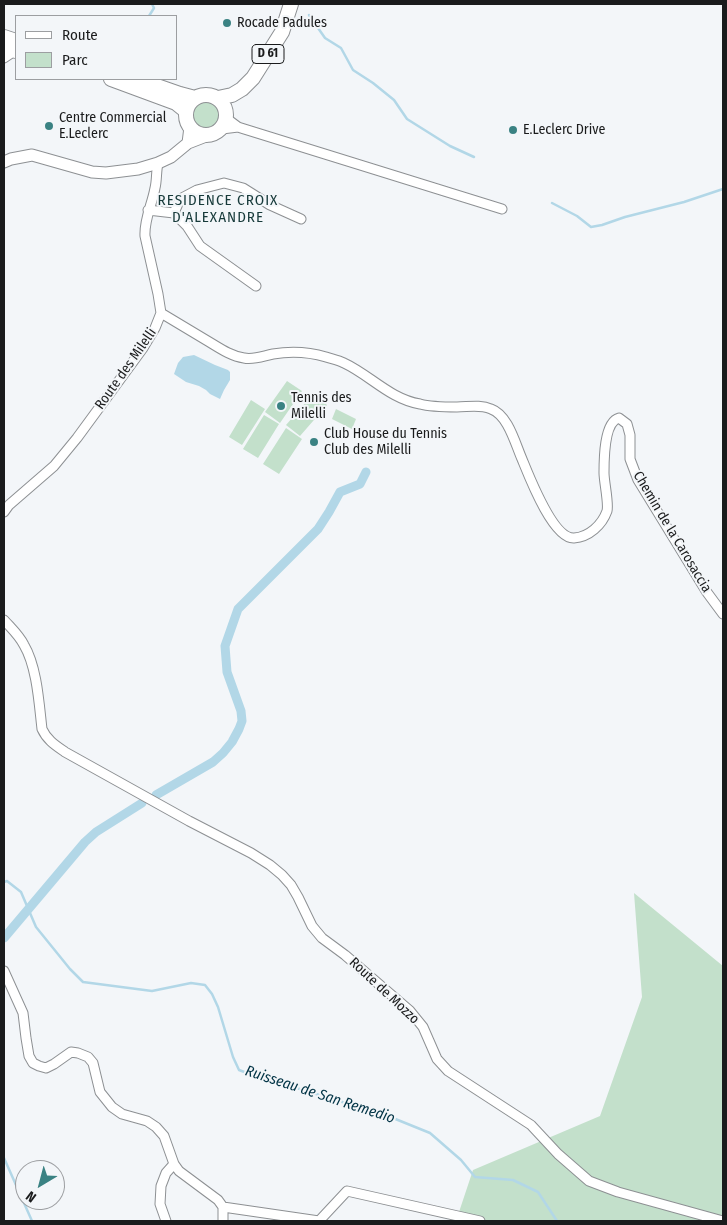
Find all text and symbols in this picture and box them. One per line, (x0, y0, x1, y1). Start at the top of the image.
legend (15, 15, 178, 80)
place label: Rocade Padules (237, 15, 327, 31)
marker: Rocade Padules (221, 17, 233, 29)
text: Route (62, 26, 98, 44)
road number: D 61 (252, 44, 284, 64)
text: Parc (62, 51, 88, 69)
place label: Centre Commercial E.Leclerc (59, 110, 166, 142)
marker: Centre Commercial E.Leclerc (43, 120, 55, 132)
place label: E.Leclerc Drive (523, 122, 605, 138)
marker: E.Leclerc Drive (507, 124, 519, 136)
district label: RESIDENCE CROIX D'ALEXANDRE (156, 192, 280, 227)
street label: Route des Milelli (92, 325, 160, 413)
place label: Tennis des Milelli (291, 390, 352, 422)
marker: Tennis des Milelli (275, 400, 287, 412)
place label: Club House du Tennis Club des Milelli (324, 426, 447, 458)
marker: Club House du Tennis Club des Milelli (308, 436, 320, 448)
street label: Chemin de la Carosaccia (629, 468, 715, 596)
street label: Route de Mozzo (345, 954, 423, 1028)
water label: Ruisseau de San Remedio (243, 1062, 397, 1128)
north arrow (15, 1160, 65, 1210)
text: N (23, 1187, 40, 1206)

